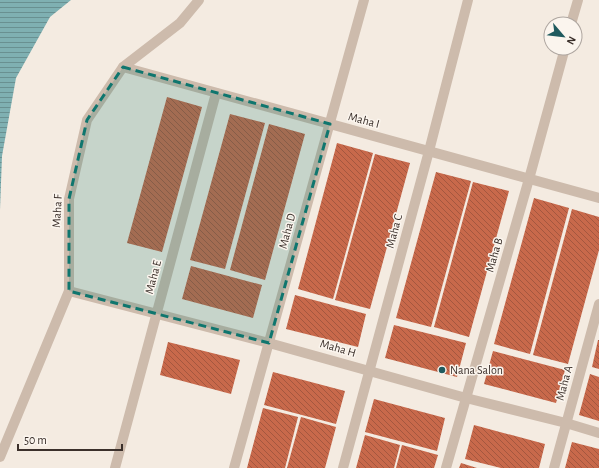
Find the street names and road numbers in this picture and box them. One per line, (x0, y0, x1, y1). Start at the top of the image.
street label: Maha I (347, 110, 381, 130)
street label: Maha F (50, 193, 64, 228)
street label: Maha D (276, 212, 298, 250)
street label: Maha C (384, 213, 404, 249)
street label: Maha B (483, 236, 505, 274)
street label: Maha E (143, 259, 163, 295)
street label: Maha H (319, 337, 357, 359)
street label: Maha A (554, 364, 574, 402)

